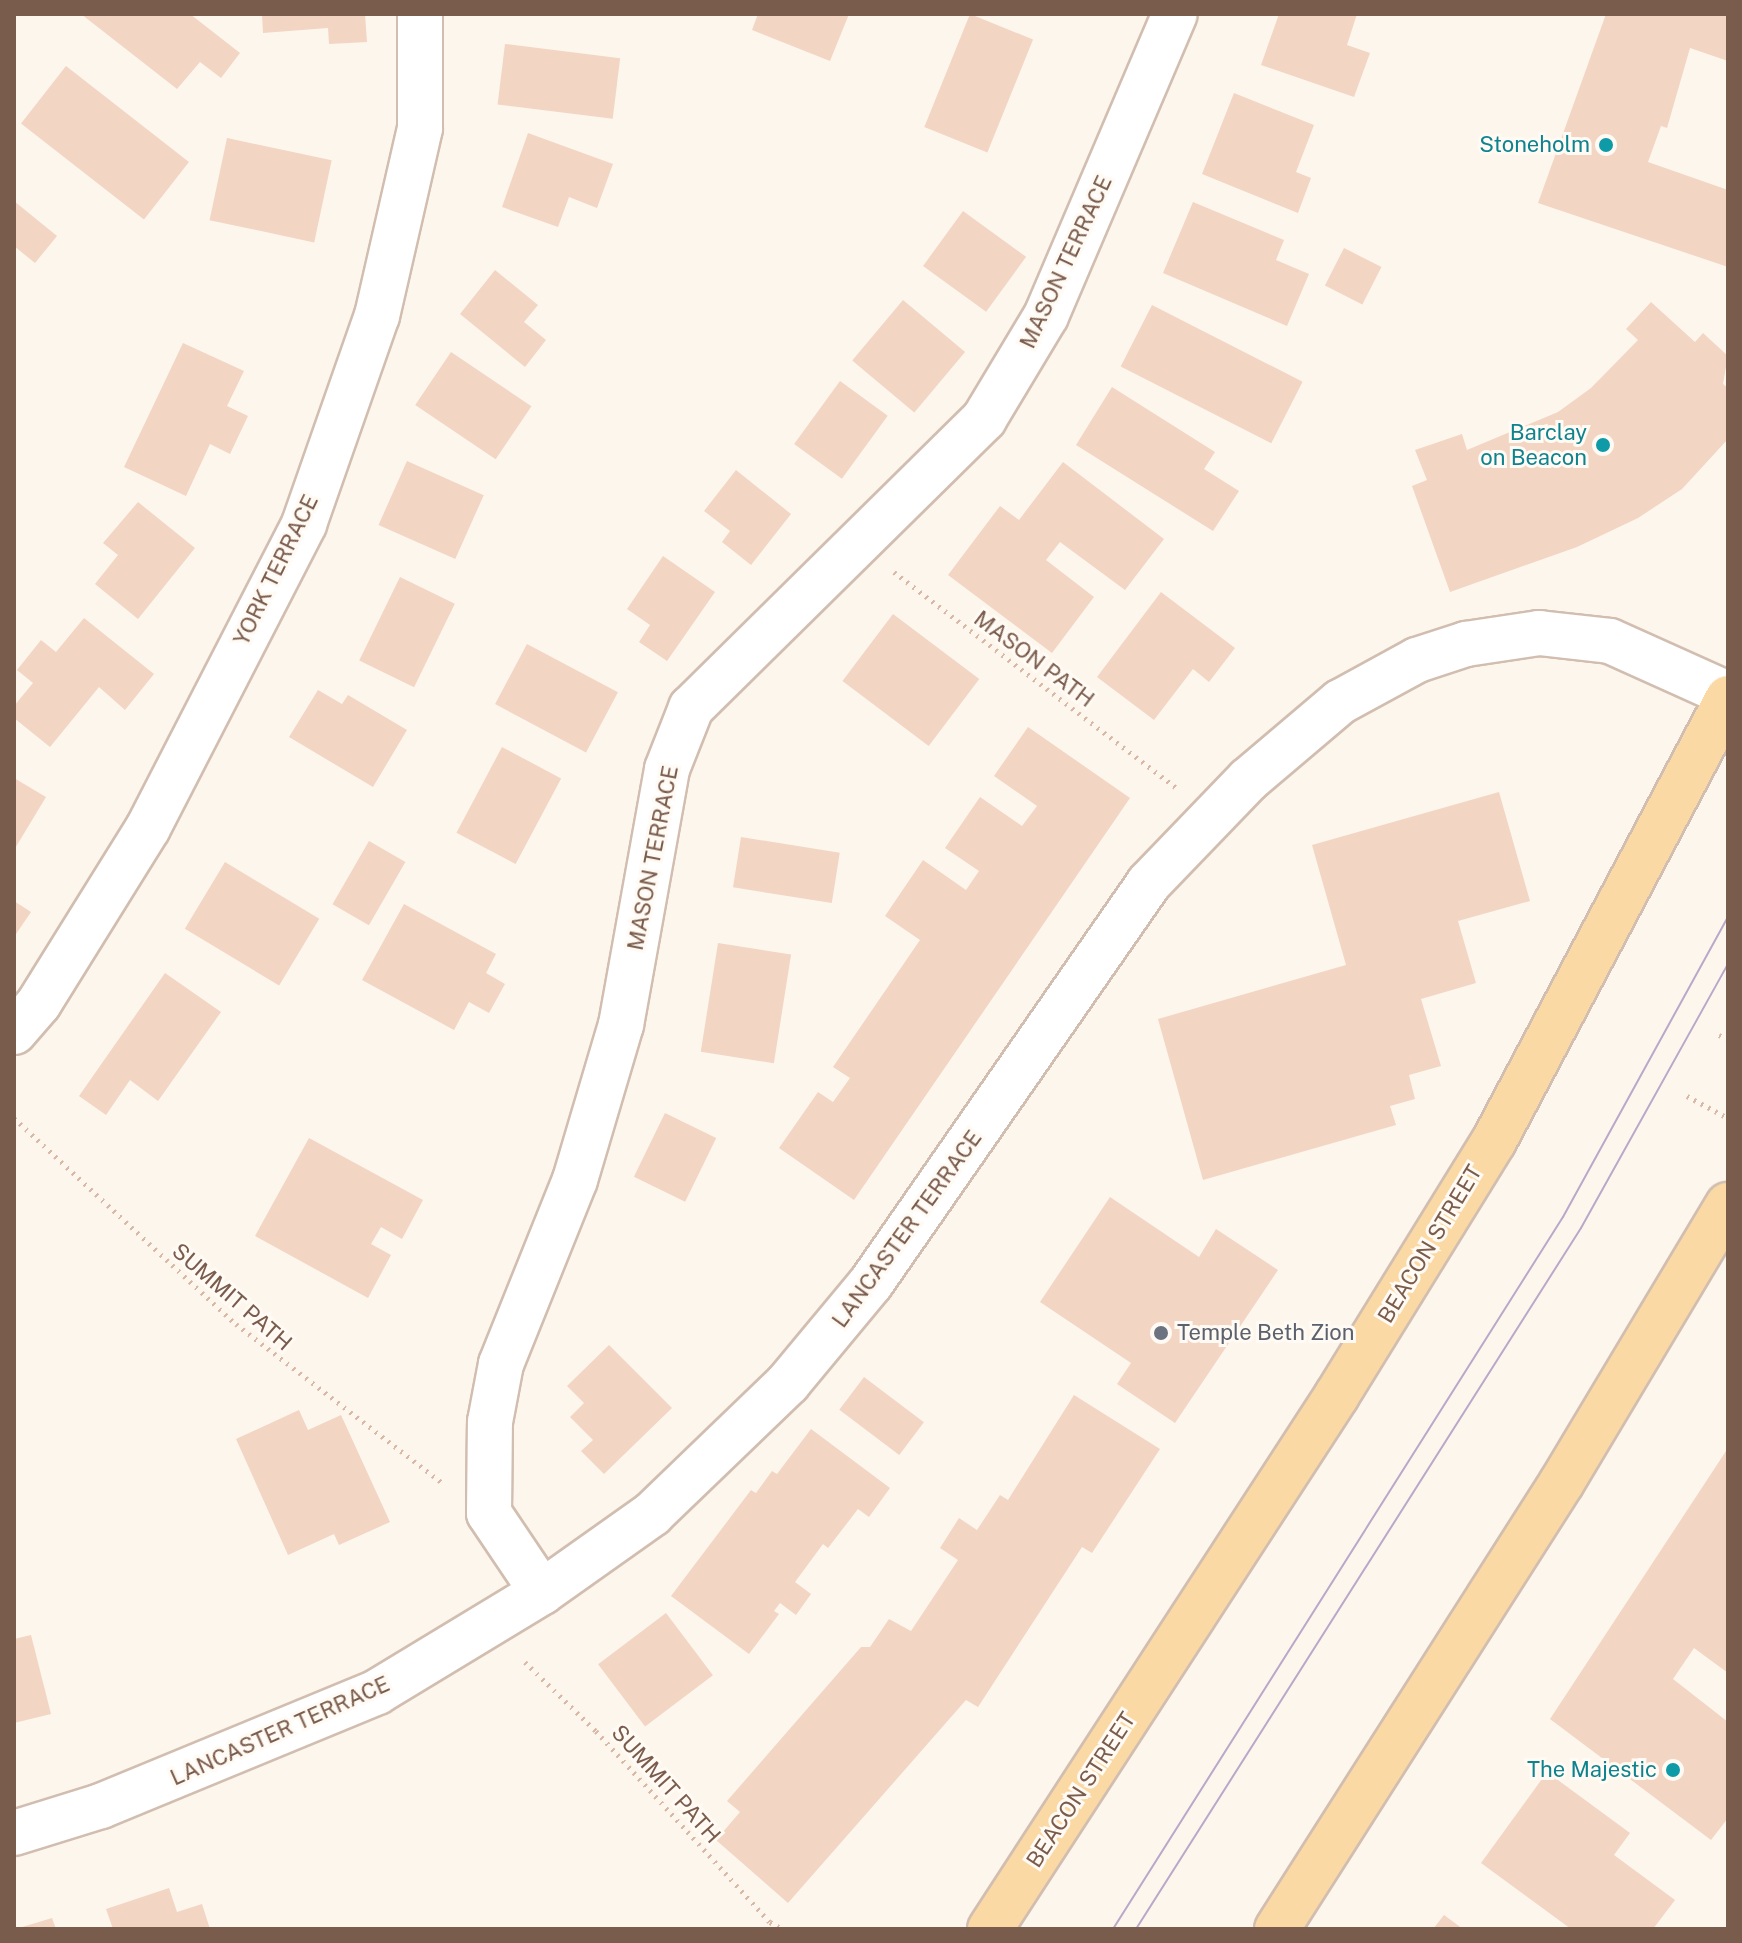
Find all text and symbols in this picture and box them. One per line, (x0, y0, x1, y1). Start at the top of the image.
place label: Stoneholm (1479, 132, 1590, 158)
marker: Stoneholm (1597, 136, 1615, 154)
street label: MASON TERRACE (1014, 171, 1118, 353)
place label: Barclay on Beacon (1480, 419, 1587, 470)
marker: Barclay on Beacon (1594, 436, 1612, 454)
street label: YORK TERRACE (228, 490, 324, 650)
street label: MASON PATH (969, 605, 1099, 713)
street label: MASON TERRACE (622, 763, 684, 953)
street label: LANCASTER TERRACE (827, 1125, 987, 1333)
street label: BEACON STREET (1372, 1160, 1488, 1328)
street label: SUMMIT PATH (167, 1238, 297, 1356)
place label: Temple Beth Zion (1177, 1320, 1355, 1346)
marker: Temple Beth Zion (1152, 1324, 1170, 1342)
street label: LANCASTER TERRACE (166, 1671, 394, 1791)
street label: BEACON STREET (1021, 1707, 1141, 1873)
street label: SUMMIT PATH (606, 1719, 726, 1849)
place label: The Majestic (1527, 1757, 1657, 1783)
marker: The Majestic (1664, 1761, 1682, 1779)

